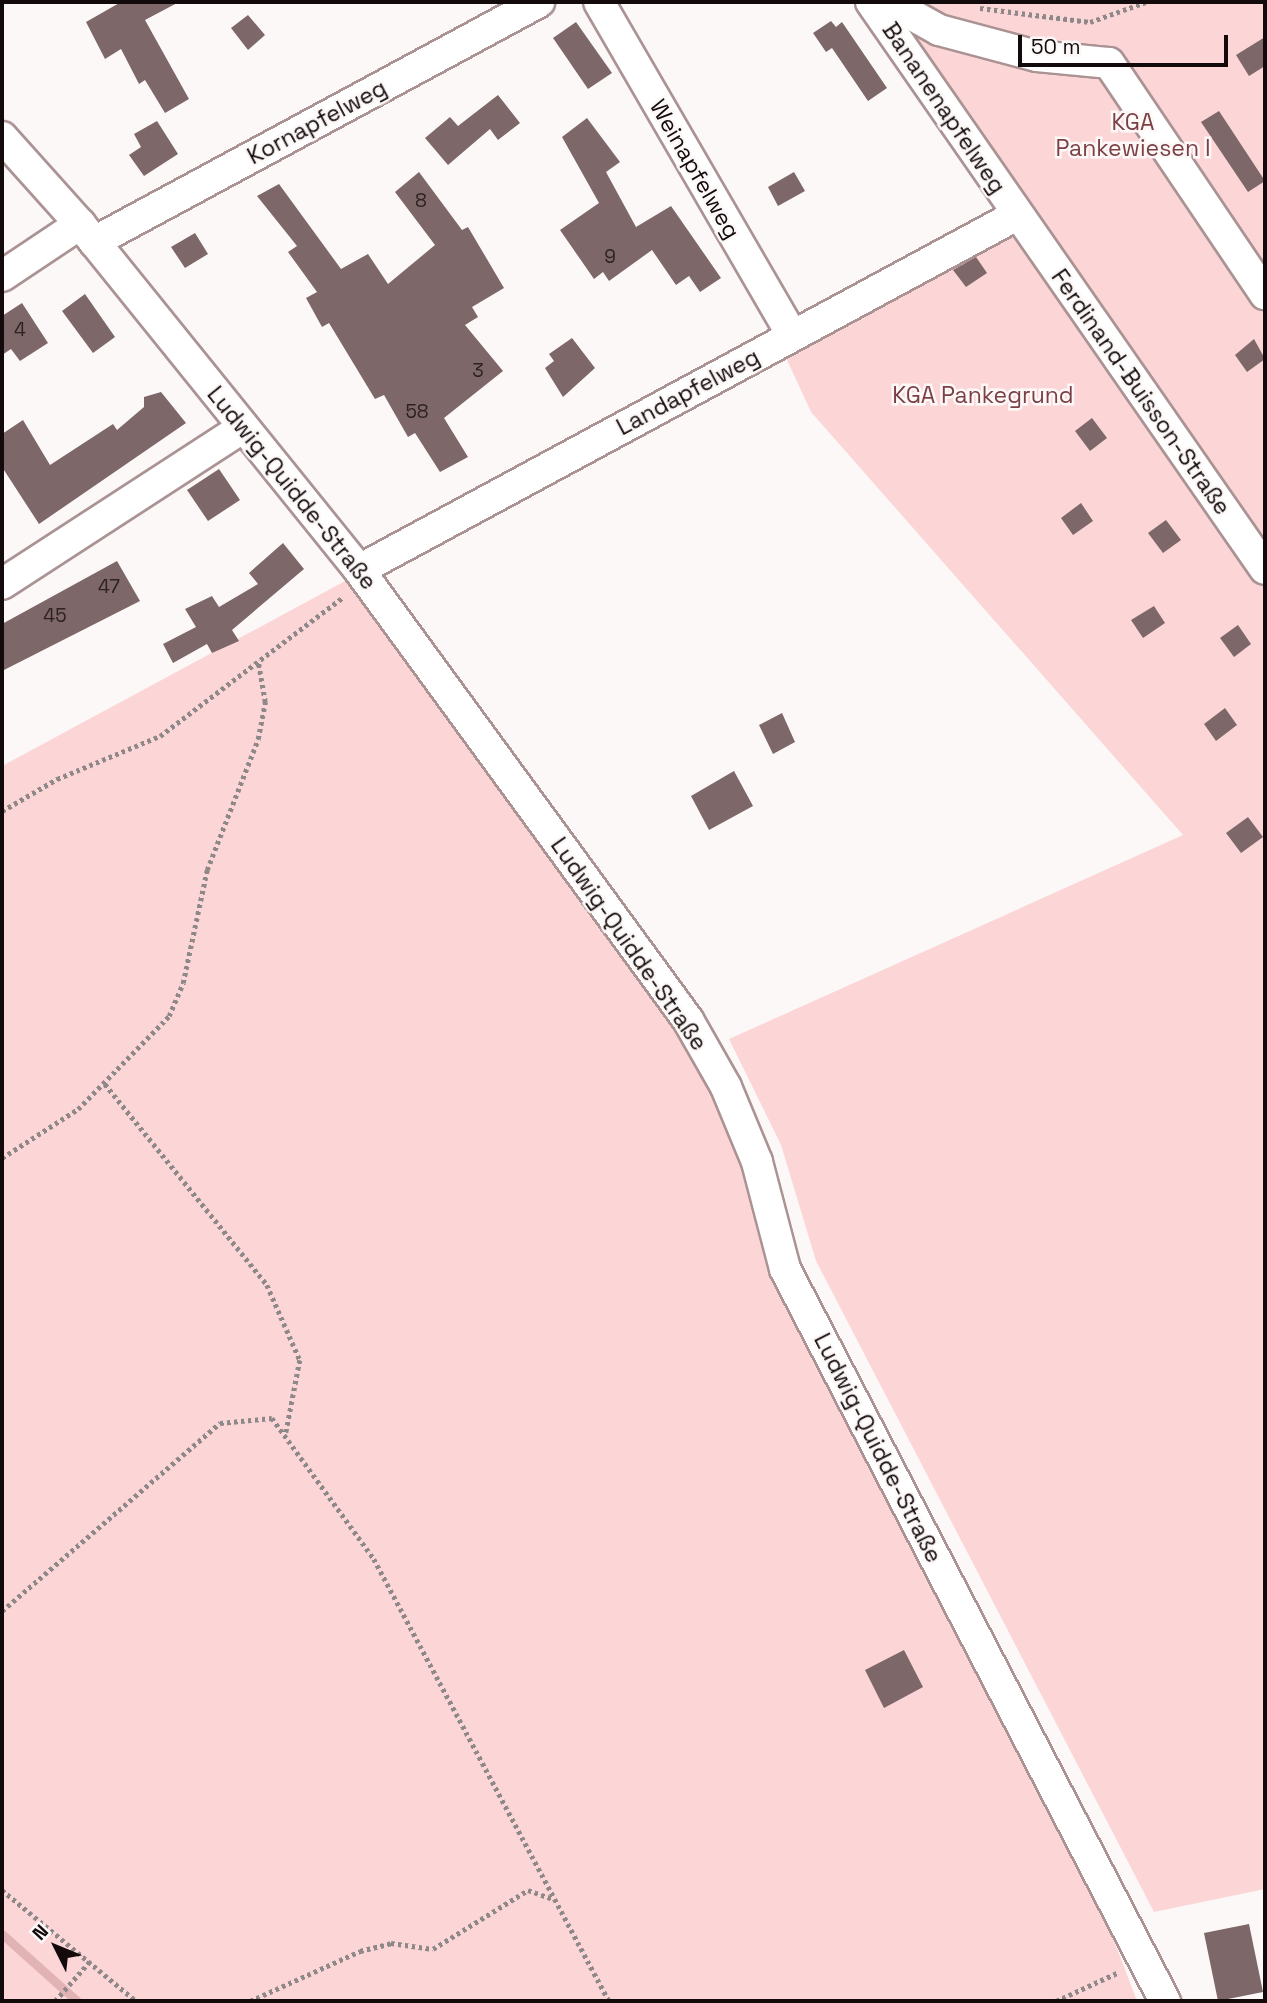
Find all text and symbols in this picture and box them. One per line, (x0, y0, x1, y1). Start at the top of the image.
street label: Bananenapfelweg (876, 17, 1012, 199)
scale bar (1022, 21, 1232, 65)
text: 50 m (1031, 33, 1081, 60)
street label: Kornapfelweg (243, 74, 391, 170)
street label: Weinapfelweg (644, 94, 746, 244)
park label: KGA Pankewiesen I (1055, 108, 1211, 162)
house number: 8 (415, 190, 427, 212)
house number: 9 (604, 246, 616, 268)
street label: Ferdinand-Buisson-Straße (1046, 264, 1236, 520)
house number: 4 (14, 319, 26, 341)
street label: Landapfelweg (612, 343, 764, 441)
house number: 3 (472, 360, 484, 382)
street label: Ludwig-Quidde-Straße (201, 381, 383, 595)
park label: KGA Pankegrund (892, 381, 1074, 409)
house number: 58 (405, 401, 429, 423)
house number: 47 (98, 576, 120, 598)
house number: 45 (43, 605, 67, 627)
street label: Ludwig-Quidde-Straße (545, 832, 713, 1056)
street label: Ludwig-Quidde-Straße (808, 1329, 948, 1567)
north arrow (21, 1912, 91, 1982)
text: N (27, 1919, 54, 1946)

